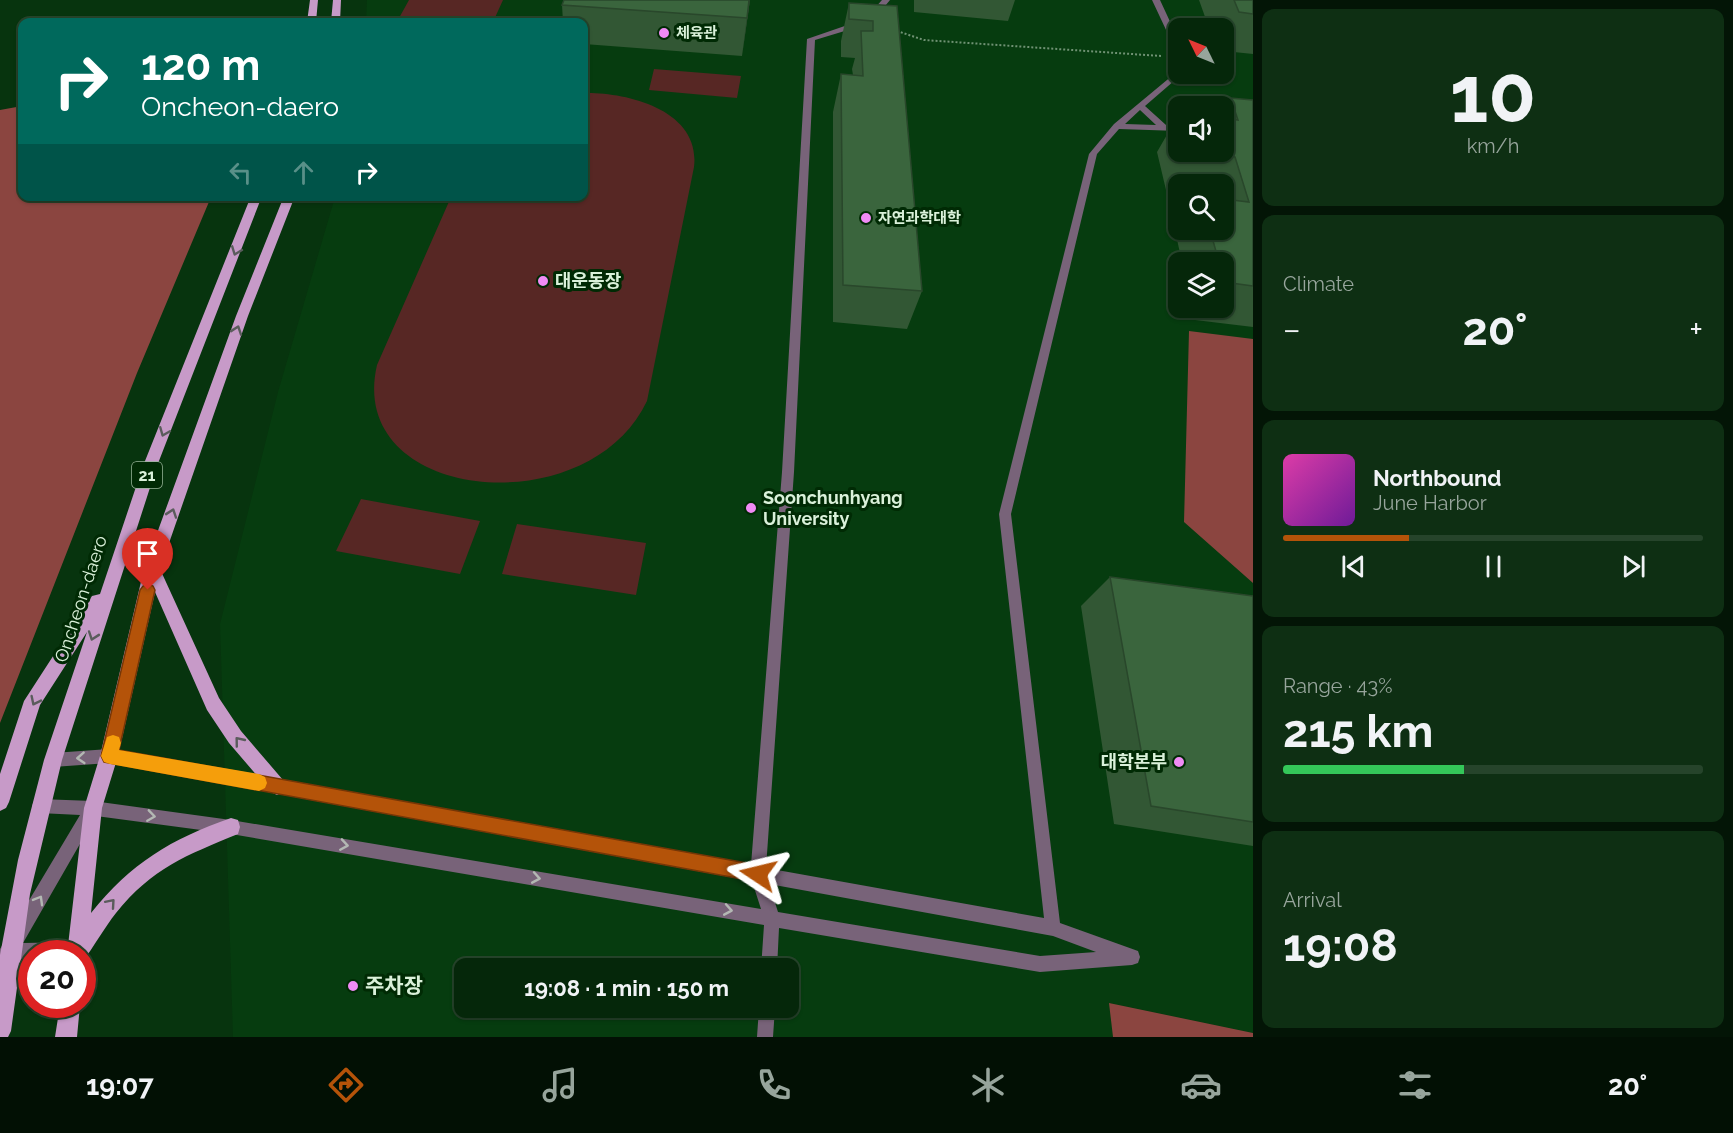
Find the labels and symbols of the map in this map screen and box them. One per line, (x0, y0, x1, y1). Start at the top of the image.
north arrow (1168, 18, 1234, 84)
place label: 체육관 (676, 24, 718, 42)
marker: 체육관 (657, 26, 671, 40)
place label: 자연과학대학 (878, 209, 961, 227)
marker: 자연과학대학 (859, 211, 873, 225)
one-way arrow (231, 245, 244, 256)
place label: 대운동장 (555, 270, 622, 291)
marker: 대운동장 (536, 274, 550, 288)
one-way arrow (230, 325, 243, 336)
one-way arrow (159, 426, 171, 437)
road number: 21 (132, 462, 162, 488)
place label: Soonchunhyang University (763, 487, 903, 529)
marker: Soonchunhyang University (744, 501, 758, 515)
one-way arrow (164, 508, 177, 519)
pin (122, 528, 173, 590)
street label: Oncheon-daero (50, 533, 111, 665)
one-way arrow (87, 630, 100, 641)
one-way arrow (31, 694, 42, 705)
one-way arrow (235, 737, 246, 748)
place label: 대학본부 (1101, 751, 1167, 772)
one-way arrow (77, 752, 86, 765)
marker: 대학본부 (1172, 755, 1186, 769)
one-way arrow (146, 809, 156, 821)
one-way arrow (339, 839, 348, 851)
position arrow (726, 842, 790, 906)
one-way arrow (531, 871, 541, 884)
one-way arrow (32, 896, 43, 906)
one-way arrow (104, 899, 115, 909)
one-way arrow (724, 904, 733, 916)
speed limit sign: 20 (18, 940, 96, 1018)
place label: 주차장 (365, 973, 423, 998)
marker: 주차장 (346, 979, 360, 993)

